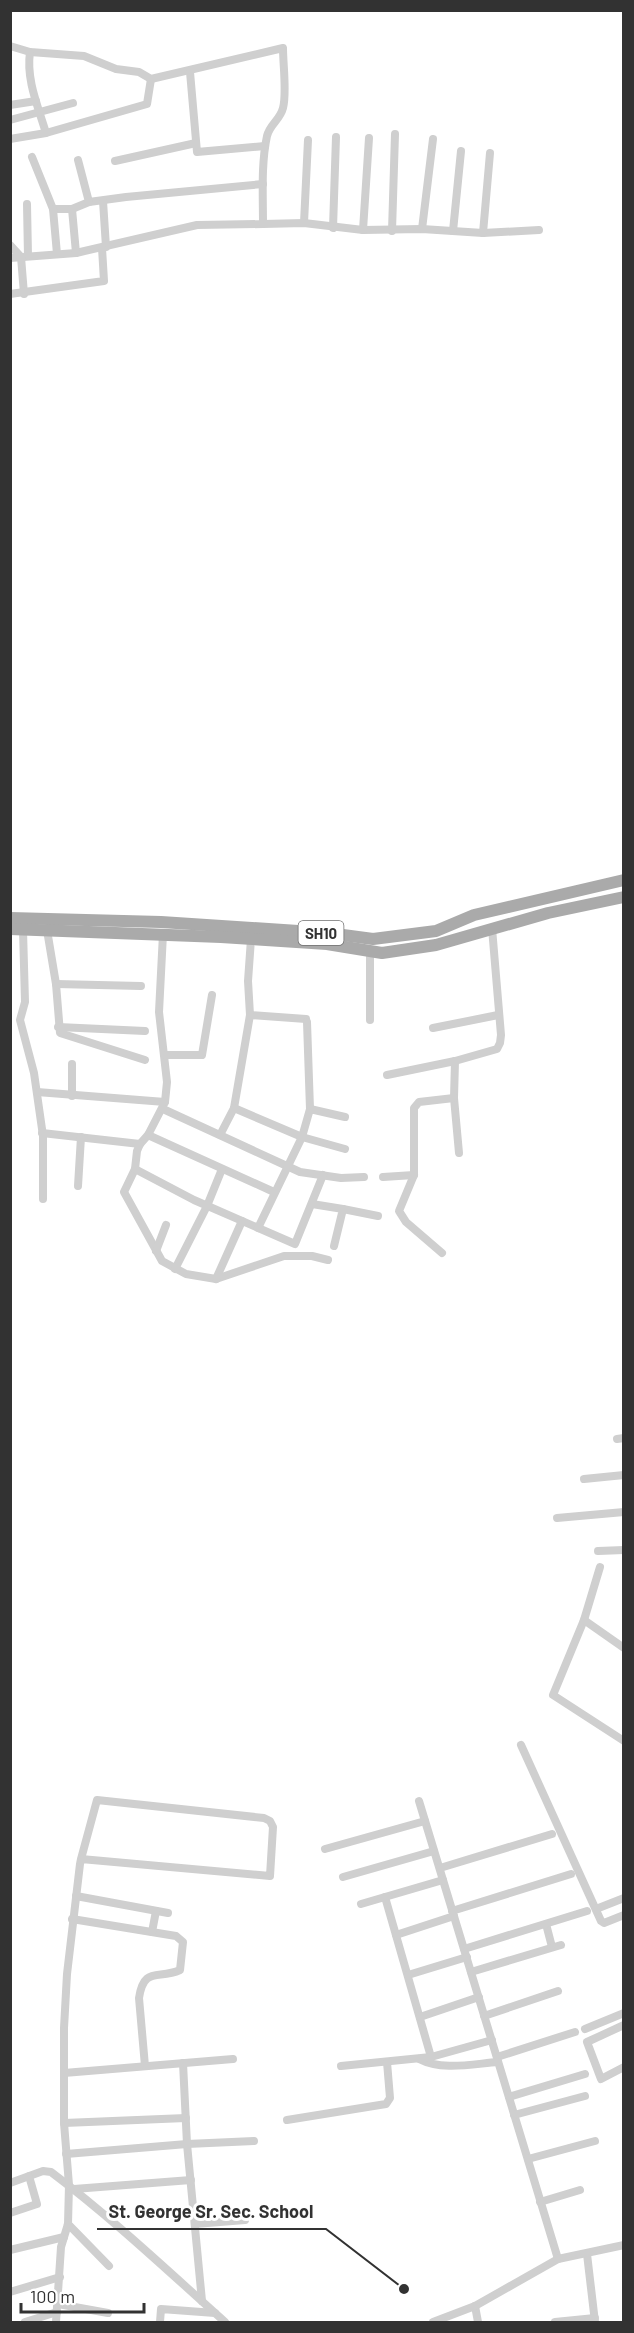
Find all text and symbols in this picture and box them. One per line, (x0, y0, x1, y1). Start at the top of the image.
road number: SH10 (298, 921, 344, 945)
callout: St. George Sr. Sec. School (97, 2193, 326, 2229)
text: St. George Sr. Sec. School (109, 2200, 313, 2222)
scale bar (21, 2276, 144, 2314)
text: 100 m (30, 2285, 75, 2307)

